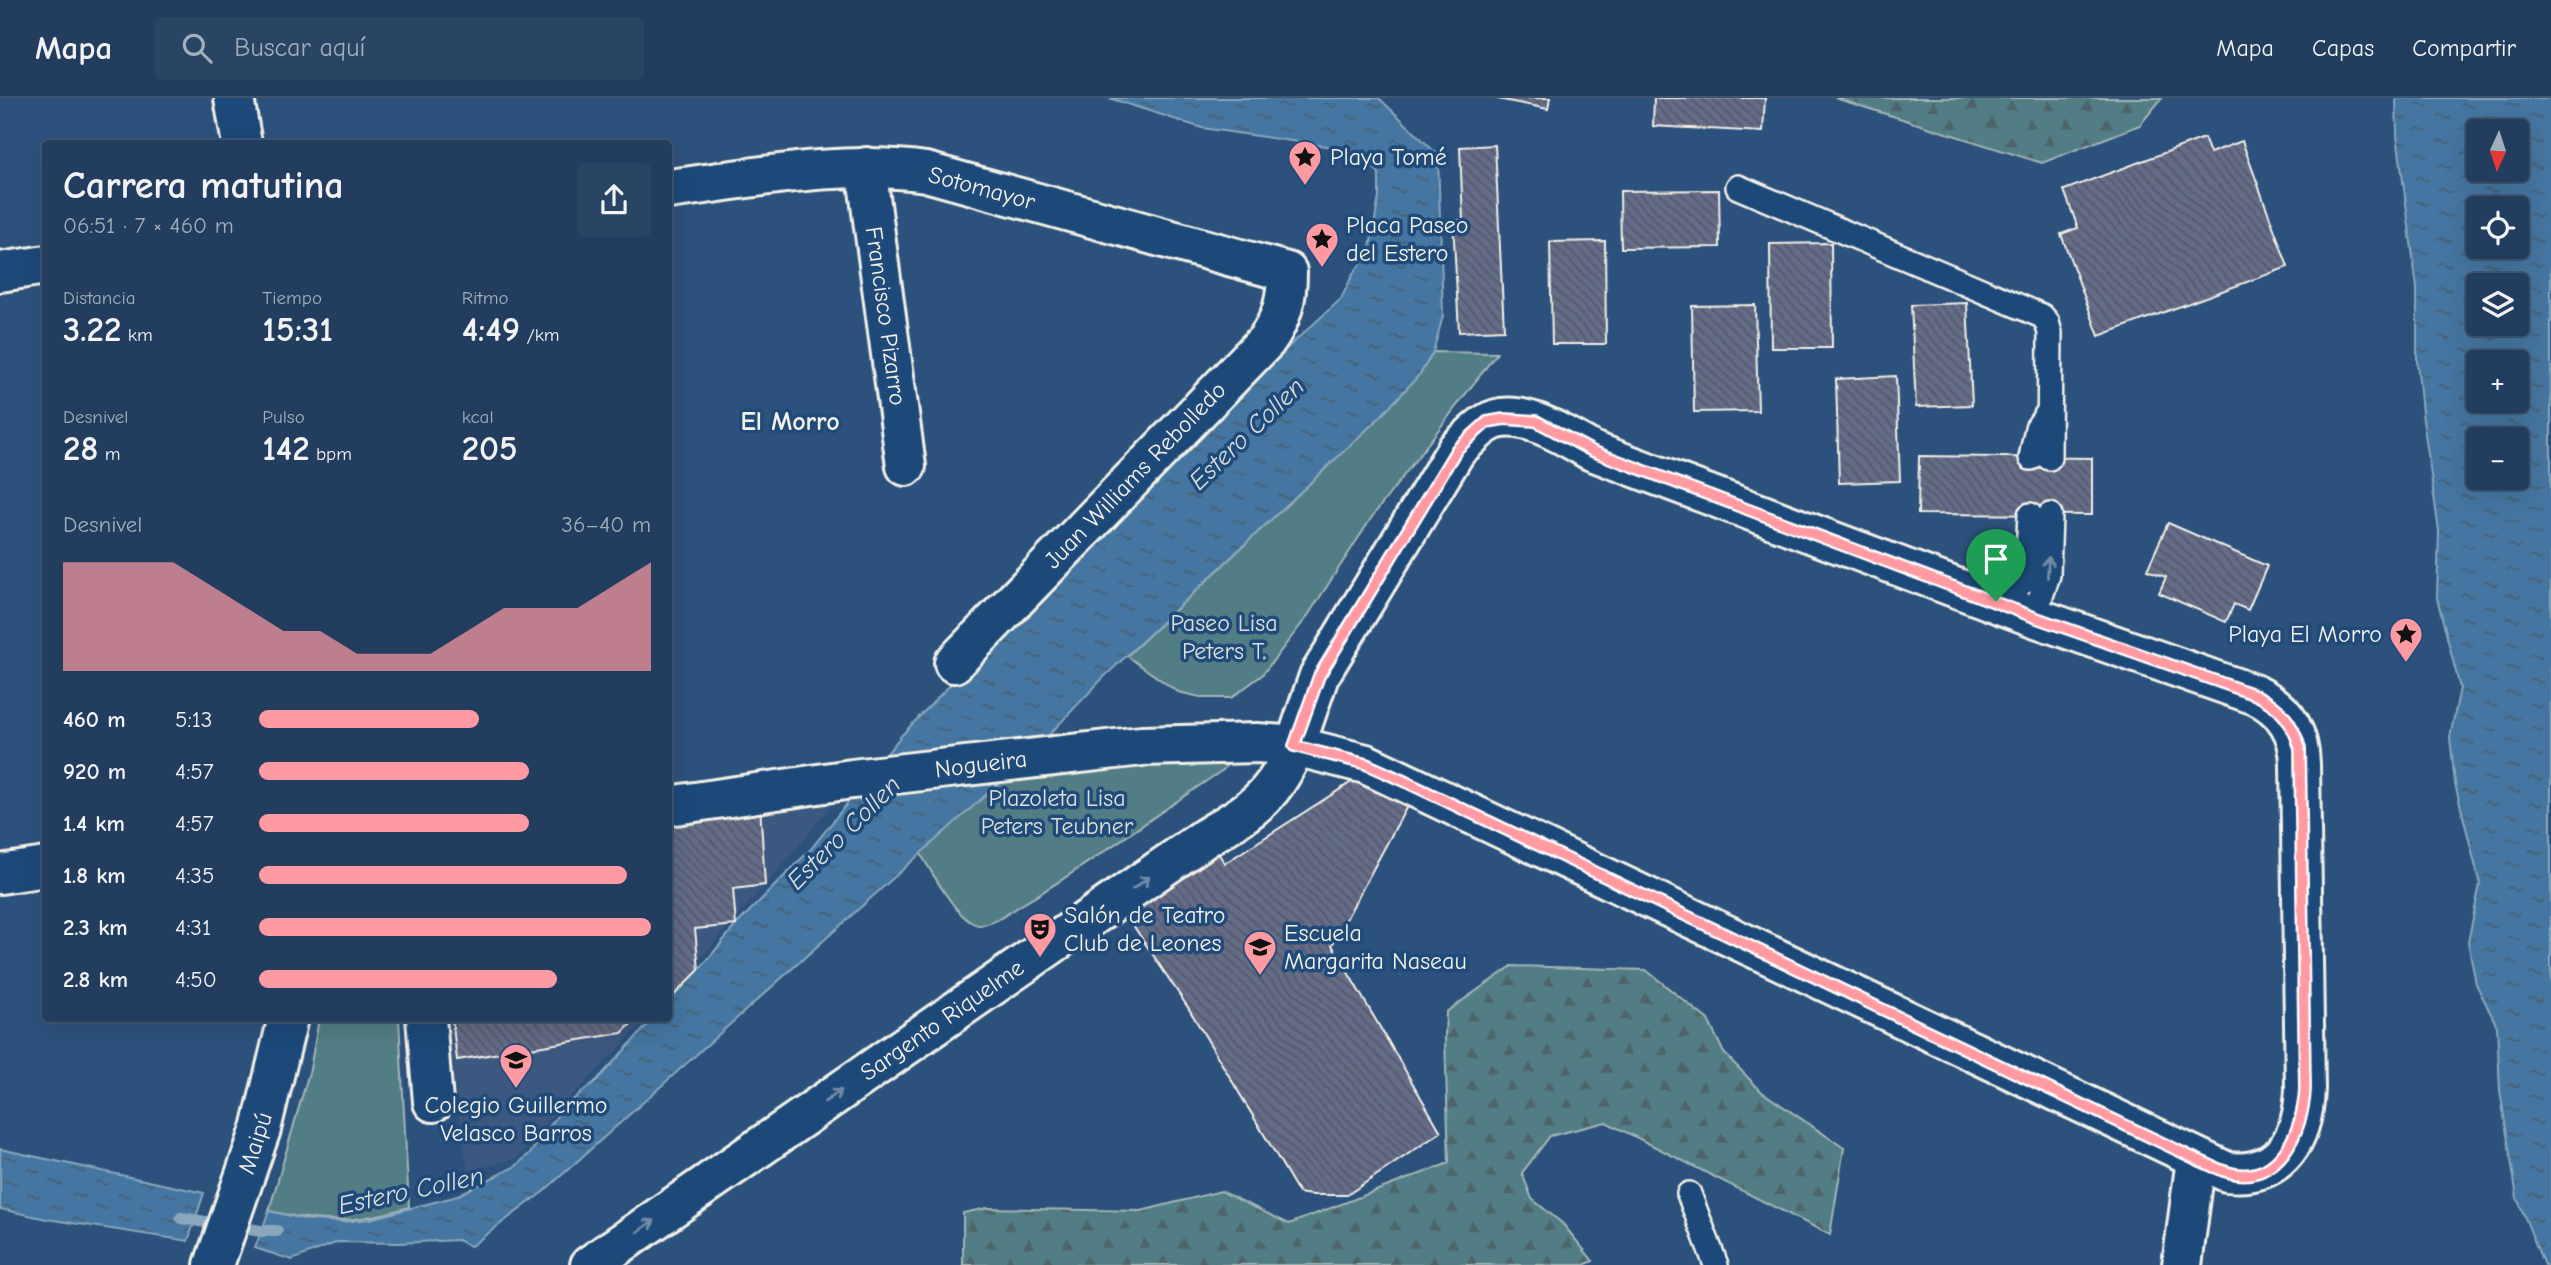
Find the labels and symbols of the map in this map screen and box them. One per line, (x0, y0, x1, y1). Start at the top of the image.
north arrow (2466, 119, 2529, 182)
place icon: Playa Tomé (1286, 138, 1324, 187)
place label: Playa Tomé (1330, 143, 1447, 171)
street label: Sotomayor (926, 160, 1039, 216)
place label: Placa Paseo del Estero (1346, 211, 1469, 267)
place icon: Placa Paseo del Estero (1303, 220, 1341, 269)
street label: Francisco Pizarro (860, 225, 912, 407)
water label: Estero Collen (1183, 372, 1311, 496)
street label: Juan Williams Rebolledo (1038, 376, 1232, 574)
district label: El Morro (740, 407, 840, 437)
pin (1966, 529, 2026, 601)
one-way arrow (2042, 556, 2055, 579)
park label: Paseo Lisa Peters T. (1170, 609, 1278, 665)
place icon: Playa El Morro (2387, 615, 2425, 664)
place label: Playa El Morro (2228, 620, 2382, 648)
street label: Nogueira (933, 744, 1029, 784)
water label: Estero Collen (781, 770, 907, 896)
park label: Plazoleta Lisa Peters Teubner (981, 784, 1134, 840)
one-way arrow (1131, 876, 1150, 890)
place label: Salón de Teatro Club de Leones (1064, 901, 1225, 957)
theatre icon: Salón de Teatro Club de Leones (1021, 910, 1059, 959)
place label: Escuela Margarita Naseau (1284, 919, 1467, 975)
school or university icon: Escuela Margarita Naseau (1241, 928, 1279, 977)
street label: Sargento Riquelme (855, 953, 1029, 1087)
school or university icon: Colegio Guillermo Velasco Barros (497, 1041, 535, 1090)
one-way arrow (823, 1089, 842, 1103)
place label: Colegio Guillermo Velasco Barros (424, 1091, 608, 1147)
street label: Maipú (232, 1109, 278, 1177)
water label: Estero Collen (336, 1161, 486, 1221)
one-way arrow (636, 1219, 655, 1233)

